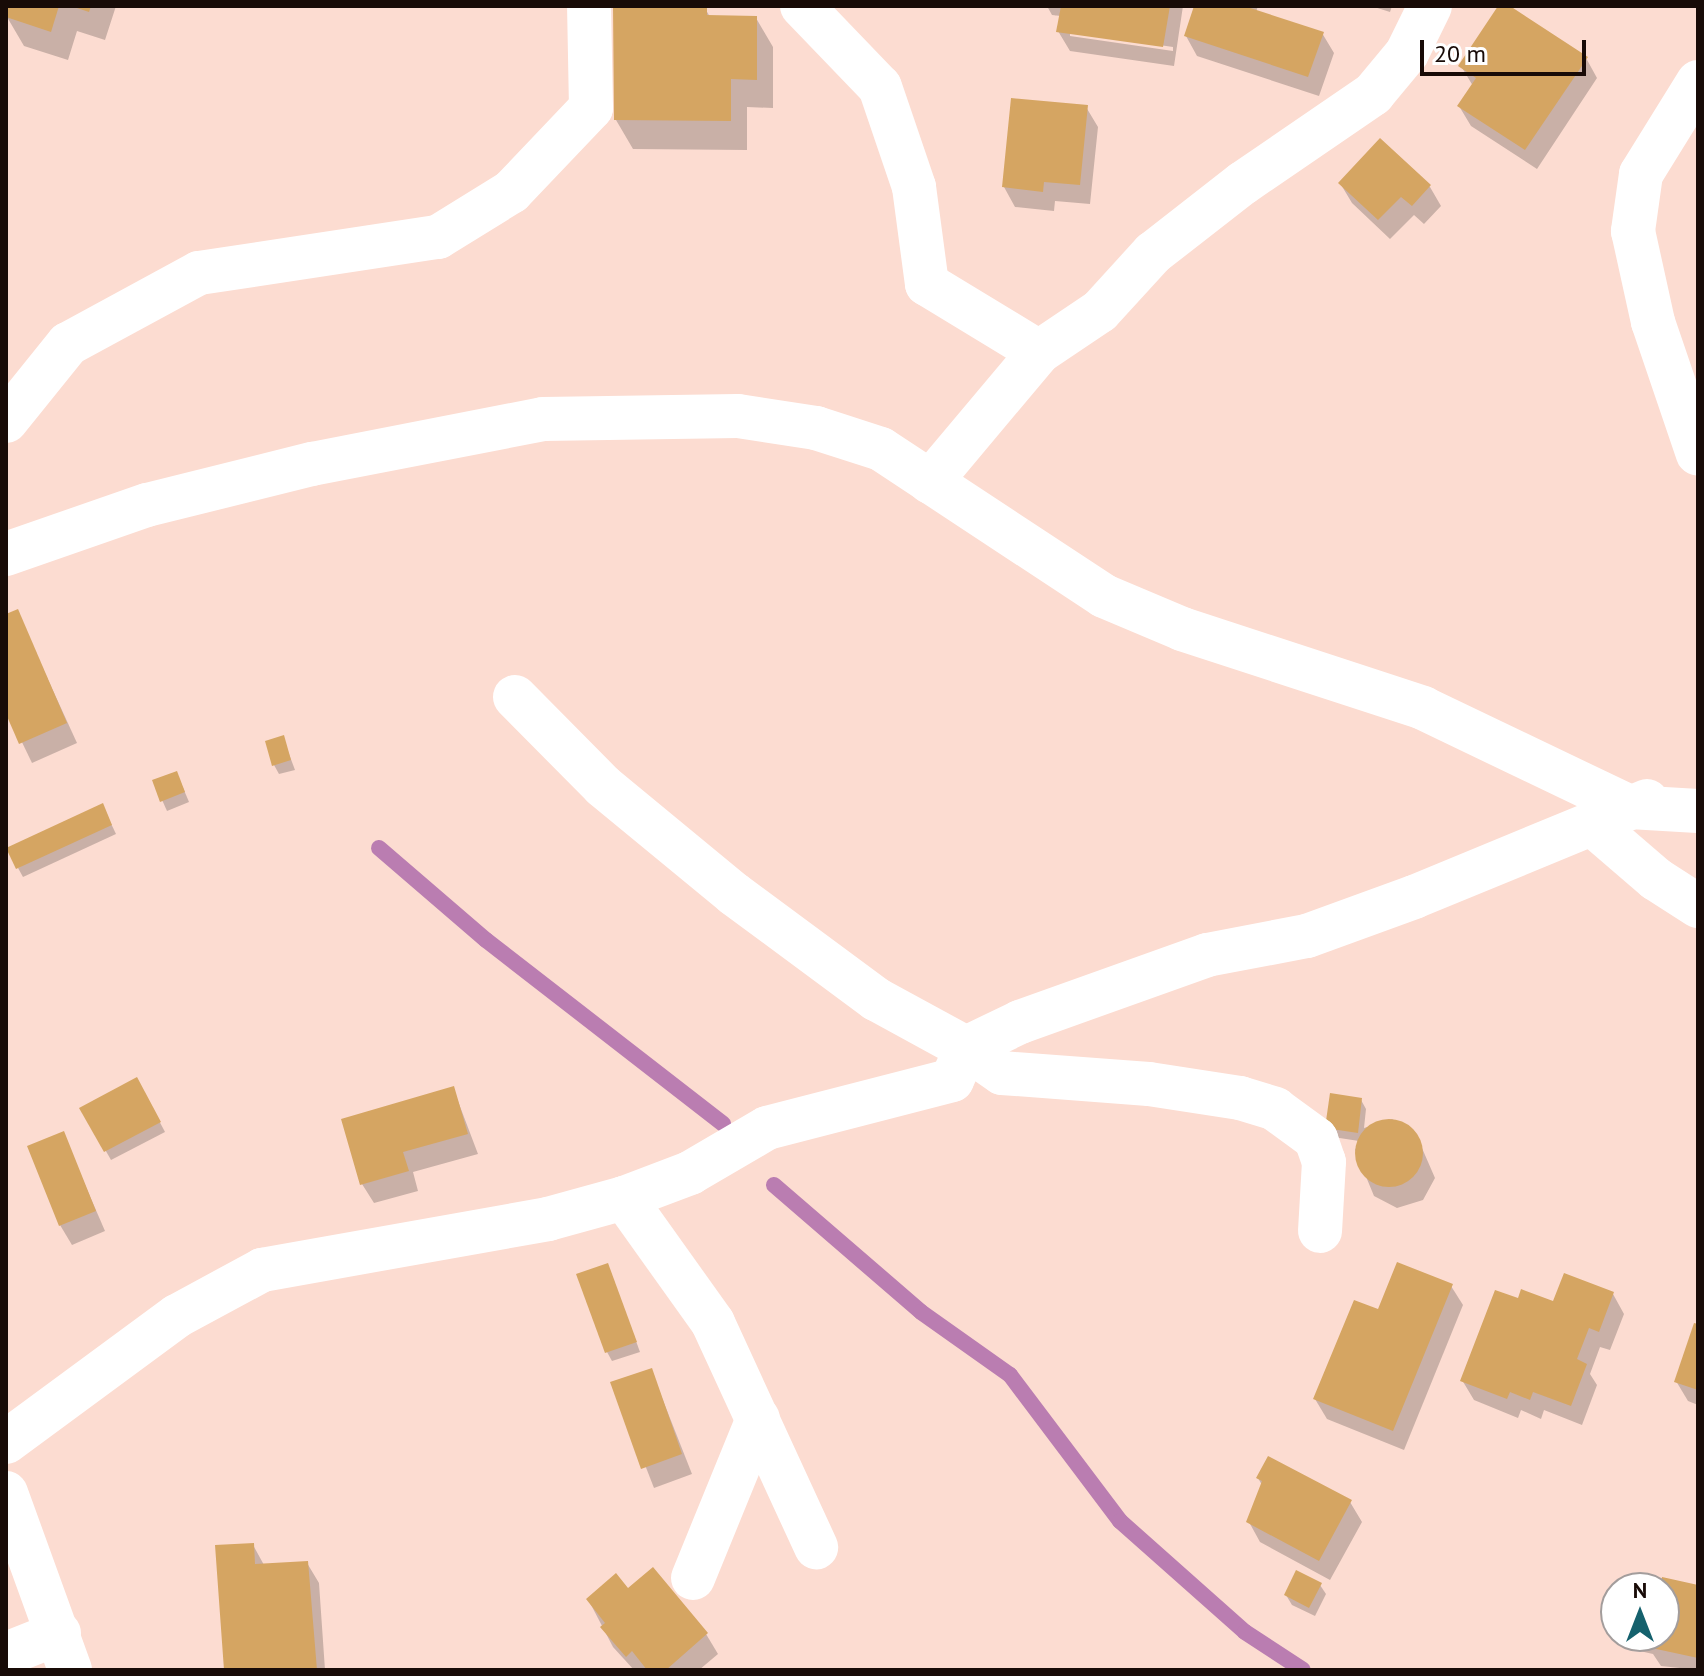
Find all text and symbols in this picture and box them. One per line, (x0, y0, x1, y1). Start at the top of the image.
scale bar (1424, 24, 1590, 74)
text: 20 m (1434, 38, 1486, 69)
north arrow (1600, 1572, 1680, 1652)
text: N (1633, 1576, 1647, 1604)

